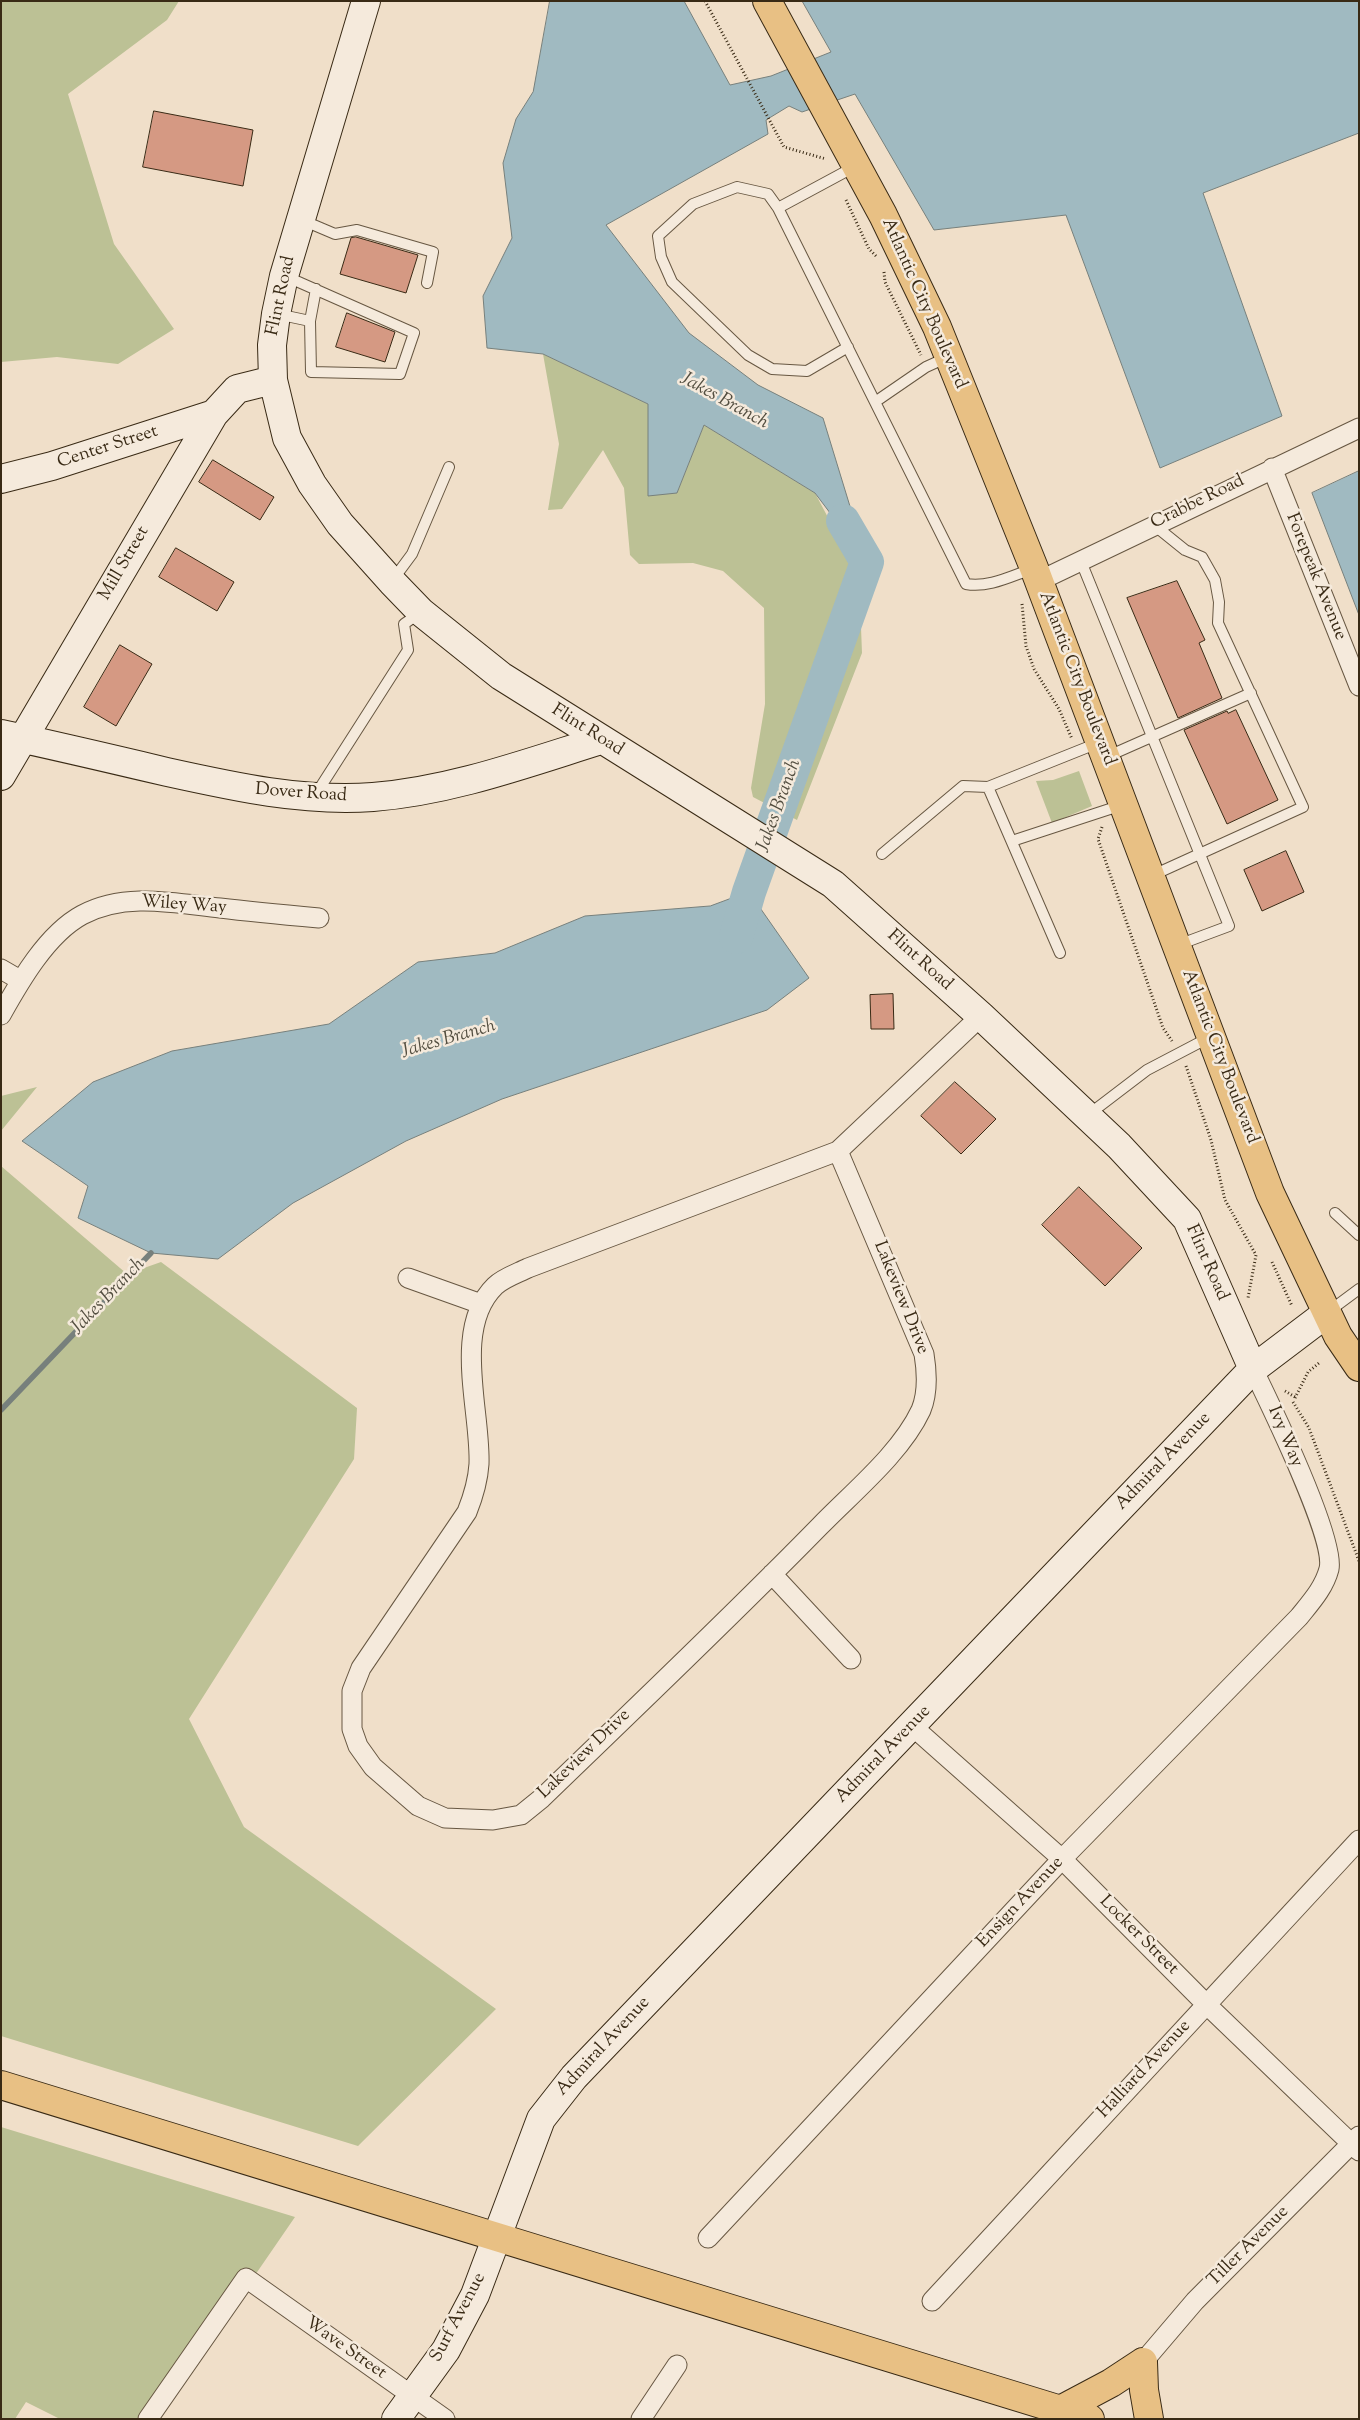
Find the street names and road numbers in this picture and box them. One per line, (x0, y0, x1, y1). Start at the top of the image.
street label: Atlantic City Boulevard (876, 215, 970, 393)
street label: Flint Road (263, 254, 301, 338)
street label: Center Street (55, 422, 161, 474)
street label: Crabbe Road (1148, 471, 1248, 535)
street label: Forepeak Avenue (1280, 510, 1350, 644)
street label: Mill Street (95, 523, 155, 605)
street label: Atlantic City Boulevard (1033, 589, 1119, 769)
street label: Flint Road (547, 700, 627, 762)
street label: Dover Road (254, 780, 348, 808)
street label: Wiley Way (140, 892, 228, 920)
street label: Flint Road (882, 926, 956, 996)
street label: Atlantic City Boulevard (1176, 967, 1262, 1147)
street label: Flint Road (1180, 1222, 1232, 1304)
street label: Lakeview Drive (868, 1238, 932, 1358)
street label: Ivy Way (1262, 1403, 1306, 1471)
street label: Admiral Avenue (1112, 1409, 1216, 1515)
street label: Admiral Avenue (832, 1702, 936, 1808)
street label: Lakeview Drive (534, 1706, 636, 1804)
street label: Ensign Avenue (973, 1853, 1069, 1953)
street label: Locker Street (1094, 1892, 1182, 1980)
street label: Admiral Avenue (553, 1993, 655, 2101)
street label: Halliard Avenue (1094, 2016, 1196, 2124)
street label: Tiller Avenue (1204, 2202, 1294, 2292)
street label: Surf Avenue (426, 2270, 492, 2366)
street label: Wave Street (300, 2313, 390, 2385)

